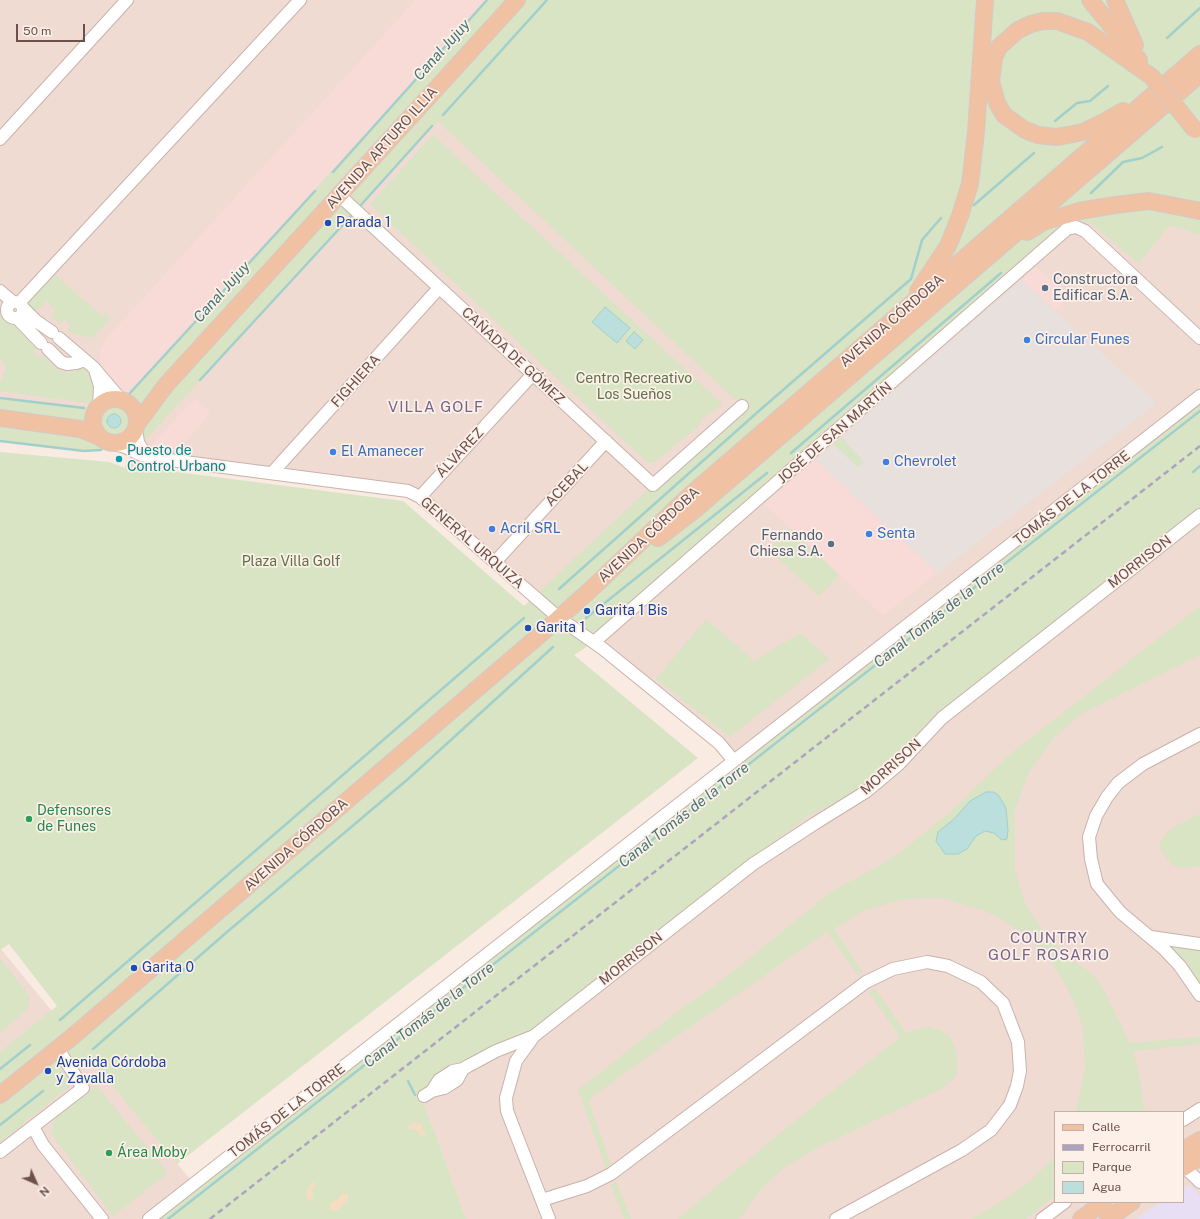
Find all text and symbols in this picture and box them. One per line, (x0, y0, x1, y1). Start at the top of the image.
scale bar (18, 16, 87, 42)
water label: Canal Jujuy (410, 16, 474, 84)
text: 50 m (23, 24, 51, 38)
street label: AVENIDA ARTURO ILLIA (323, 84, 441, 212)
place label: Parada 1 (336, 215, 391, 231)
marker: Parada 1 (323, 218, 333, 228)
water label: Canal Jujuy (190, 258, 254, 326)
street label: AVENIDA CÓRDOBA (837, 271, 947, 371)
place label: Constructora Edificar S.A. (1053, 272, 1138, 304)
marker: Constructora Edificar S.A. (1040, 283, 1050, 293)
street label: CAÑADA DE GÓMEZ (458, 304, 568, 408)
place label: Circular Funes (1035, 332, 1130, 348)
marker: Circular Funes (1022, 335, 1032, 345)
street label: FIGHIERA (328, 351, 384, 411)
park label: Centro Recreativo Los Sueños (576, 371, 692, 404)
street label: JOSÉ DE SAN MARTÍN (774, 379, 896, 487)
district label: VILLA GOLF (388, 398, 484, 416)
street label: ÁLVAREZ (433, 425, 487, 481)
place label: Puesto de Control Urbano (127, 443, 226, 476)
place label: El Amanecer (341, 444, 424, 460)
marker: El Amanecer (328, 447, 338, 457)
street label: TOMÁS DE LA TORRE (1011, 447, 1133, 549)
marker: Puesto de Control Urbano (114, 454, 124, 464)
place label: Chevrolet (894, 454, 957, 470)
marker: Chevrolet (881, 457, 891, 467)
street label: ACEBAL (542, 458, 592, 510)
street label: AVENIDA CÓRDOBA (595, 484, 703, 586)
street label: GENERAL URQUIZA (417, 494, 527, 592)
place label: Acril SRL (500, 521, 561, 537)
marker: Acril SRL (487, 524, 497, 534)
place label: Senta (877, 526, 915, 542)
place label: Fernando Chiesa S.A. (750, 528, 823, 560)
marker: Senta (864, 529, 874, 539)
street label: MORRISON (1105, 532, 1175, 592)
marker: Fernando Chiesa S.A. (826, 539, 836, 549)
park label: Plaza Villa Golf (242, 554, 340, 570)
water label: Canal Tomás de la Torre (870, 558, 1008, 672)
place label: Garita 1 Bis (595, 603, 668, 619)
marker: Garita 1 Bis (582, 606, 592, 616)
place label: Garita 1 (536, 620, 585, 636)
marker: Garita 1 (523, 623, 533, 633)
street label: MORRISON (857, 735, 925, 799)
water label: Canal Tomás de la Torre (615, 758, 753, 872)
street label: AVENIDA CÓRDOBA (241, 795, 351, 895)
place label: Defensores de Funes (37, 803, 111, 836)
marker: Defensores de Funes (24, 814, 34, 824)
street label: MORRISON (596, 929, 666, 989)
district label: COUNTRY GOLF ROSARIO (988, 929, 1110, 964)
water label: Canal Tomás de la Torre (360, 958, 498, 1072)
place label: Garita 0 (142, 960, 194, 976)
marker: Garita 0 (129, 963, 139, 973)
place label: Avenida Córdoba y Zavalla (56, 1055, 166, 1088)
street label: TOMÁS DE LA TORRE (226, 1060, 348, 1162)
marker: Avenida Córdoba y Zavalla (43, 1066, 53, 1076)
legend (1054, 1111, 1184, 1203)
text: Calle (1092, 1120, 1120, 1134)
text: Ferrocarril (1092, 1140, 1151, 1154)
place label: Área Moby (117, 1145, 187, 1161)
marker: Área Moby (104, 1148, 114, 1158)
text: Parque (1092, 1160, 1132, 1174)
north arrow (16, 1163, 56, 1203)
text: Agua (1092, 1180, 1121, 1194)
text: N (37, 1184, 52, 1199)

